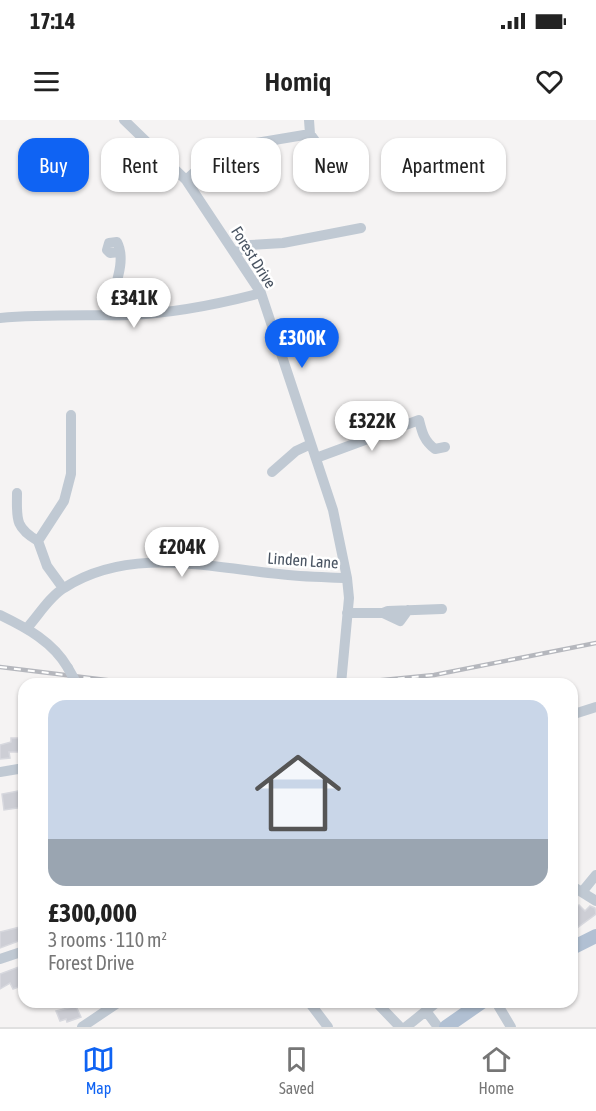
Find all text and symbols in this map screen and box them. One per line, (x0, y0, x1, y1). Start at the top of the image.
text: 17:14 (30, 8, 75, 34)
icon: menu (30, 65, 63, 98)
icon: heart (533, 65, 566, 98)
text: Homiq (265, 66, 331, 97)
chip: Buy (18, 138, 89, 192)
chip: Rent (101, 138, 179, 192)
chip: Filters (191, 138, 281, 192)
chip: New (293, 138, 369, 192)
chip: Apartment (381, 138, 506, 192)
street label: Forest Drive (228, 223, 280, 291)
pin: £341K (92, 278, 176, 329)
text: £341K (111, 286, 157, 309)
pin: £300K (260, 318, 344, 369)
text: £300K (279, 326, 325, 349)
pin: £322K (330, 401, 414, 452)
text: £322K (349, 409, 395, 432)
pin: £204K (140, 527, 224, 578)
text: £204K (159, 535, 205, 558)
street label: Linden Lane (267, 549, 339, 571)
icon: home (244, 739, 352, 847)
text: £300,000 (48, 898, 137, 928)
text: 3 rooms · 110 m² (48, 928, 167, 951)
text: Forest Drive (48, 951, 134, 974)
tab: Map (82, 1043, 115, 1097)
tab: Saved (279, 1043, 314, 1097)
tab: Home (478, 1043, 514, 1097)

